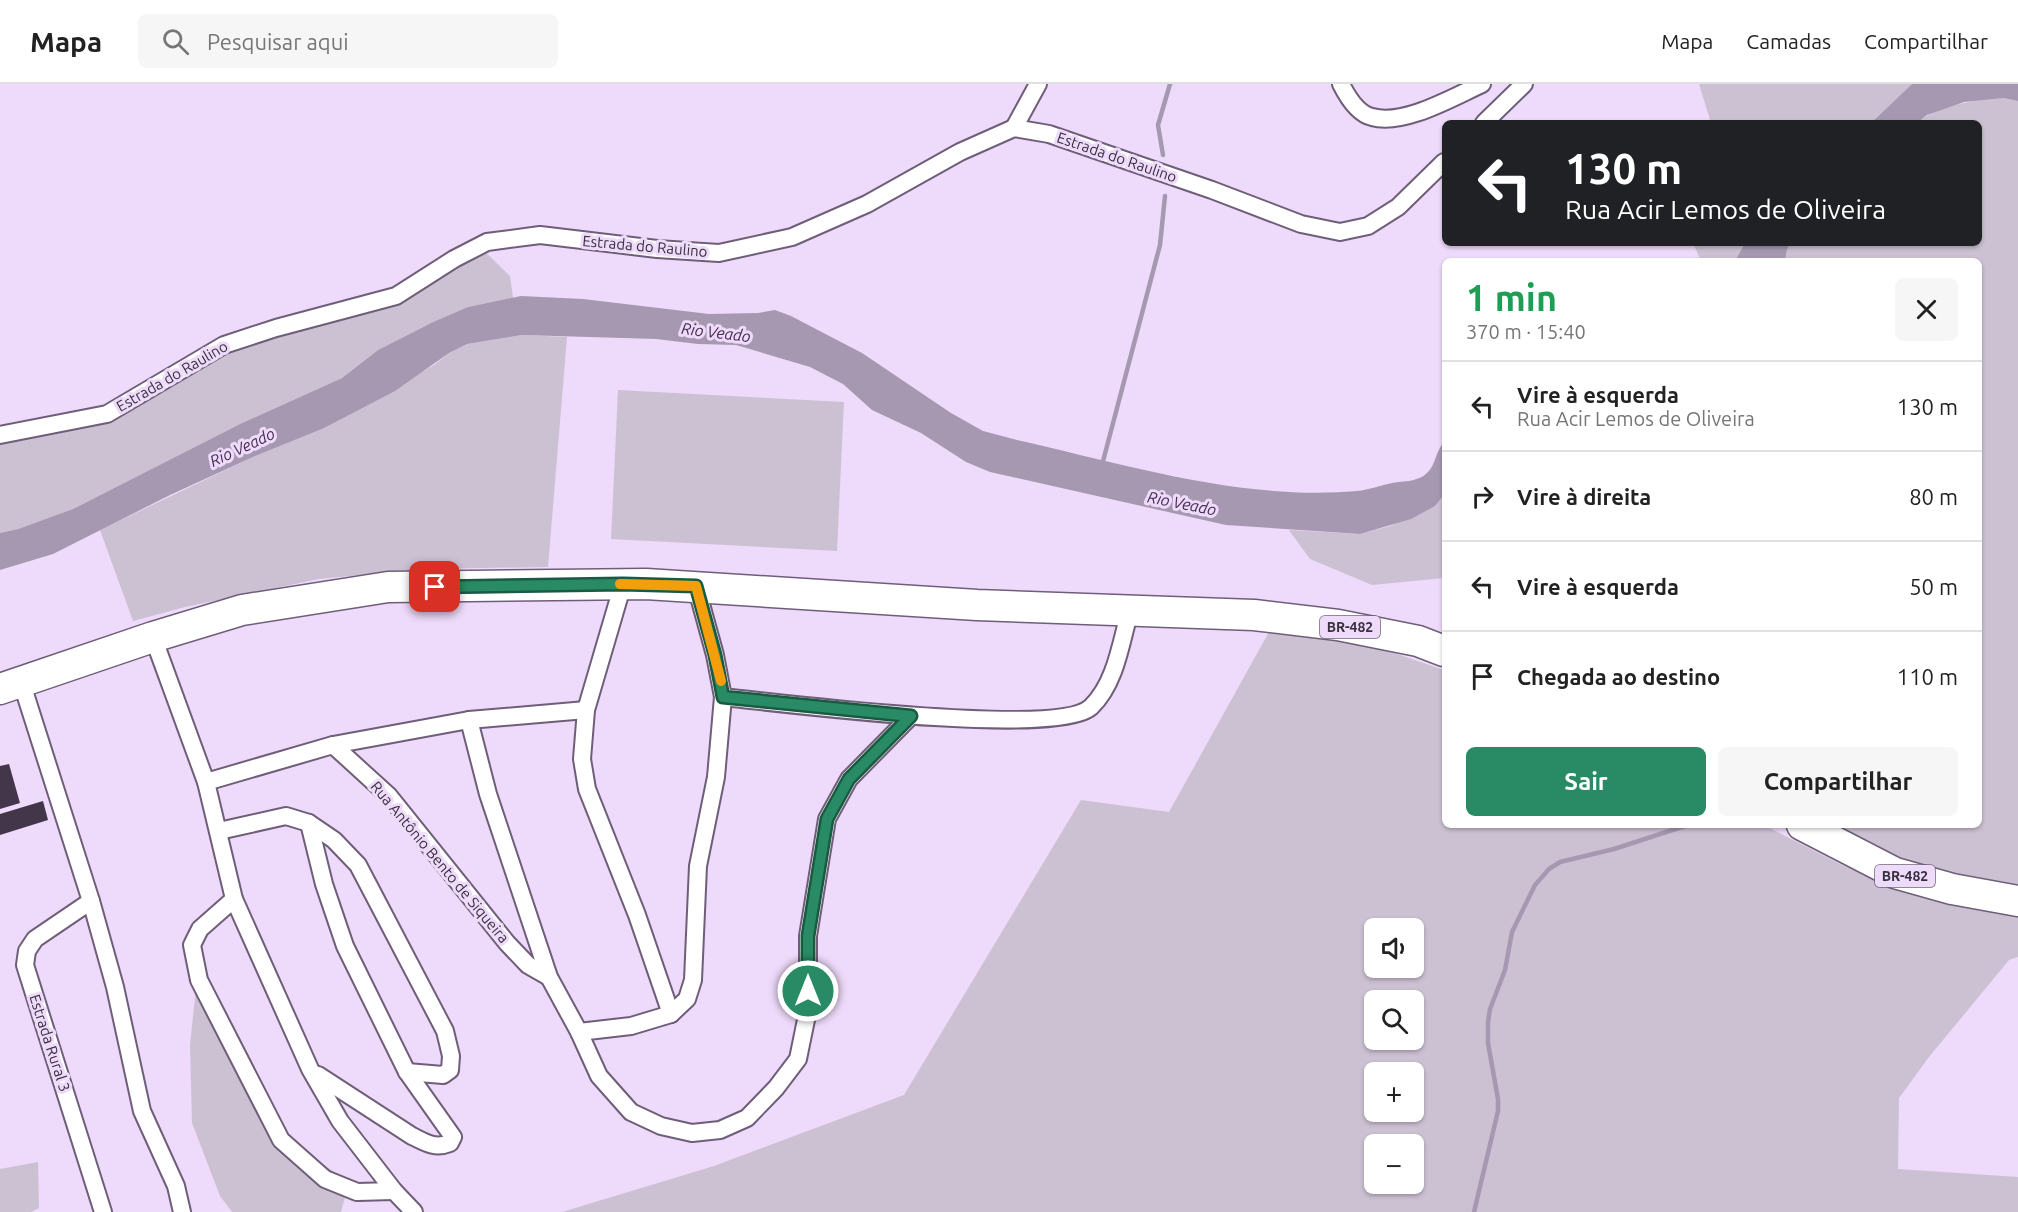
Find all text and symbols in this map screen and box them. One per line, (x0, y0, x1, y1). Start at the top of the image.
search box (138, 14, 558, 68)
icon: search (159, 25, 192, 58)
text: Mapa (30, 26, 102, 57)
text: Pesquisar aqui (207, 29, 349, 54)
text: Mapa (1661, 29, 1713, 53)
text: Camadas (1746, 29, 1831, 53)
text: Compartilhar (1864, 29, 1988, 53)
street label: Estrada do Raulino (1055, 129, 1179, 185)
icon: left (1466, 144, 1544, 222)
text: 130 m (1565, 145, 1682, 192)
text: Rua Acir Lemos de Oliveira (1565, 194, 1886, 224)
street label: Estrada do Raulino (582, 232, 708, 260)
text: 1 min (1466, 277, 1557, 318)
button: close (1895, 278, 1958, 341)
water label: Rio Veado (680, 319, 752, 345)
text: 370 m · 15:40 (1466, 320, 1586, 343)
street label: Estrada do Raulino (113, 337, 231, 415)
text: Vire à esquerda (1517, 382, 1679, 407)
icon: left (1466, 390, 1499, 423)
text: 130 m (1897, 394, 1958, 419)
text: Rua Acir Lemos de Oliveira (1517, 407, 1755, 430)
water label: Rio Veado (207, 424, 278, 470)
icon: right (1466, 480, 1499, 513)
text: Vire à direita (1517, 484, 1651, 509)
text: 80 m (1909, 484, 1958, 509)
water label: Rio Veado (1146, 488, 1218, 519)
pin (409, 561, 460, 612)
icon: arrive (418, 570, 451, 603)
icon: left (1466, 570, 1499, 603)
text: Vire à esquerda (1517, 574, 1679, 599)
text: 50 m (1909, 574, 1958, 599)
road number: BR-482 (1320, 616, 1380, 638)
icon: arrive (1466, 660, 1499, 693)
text: Chegada ao destino (1517, 664, 1720, 689)
text: 110 m (1897, 664, 1958, 689)
button: Sair (1466, 747, 1706, 816)
button: Compartilhar (1718, 747, 1958, 816)
street label: Rua Antônio Bento de Siqueira (367, 778, 513, 946)
road number: BR-482 (1875, 865, 1935, 887)
map controls (1364, 918, 1424, 1194)
button: sound (1364, 918, 1424, 978)
position arrow (776, 959, 840, 1023)
button: search (1364, 990, 1424, 1050)
street label: Estrada Rural 3 (26, 992, 74, 1094)
button: + (1364, 1062, 1424, 1122)
button: − (1364, 1134, 1424, 1194)

